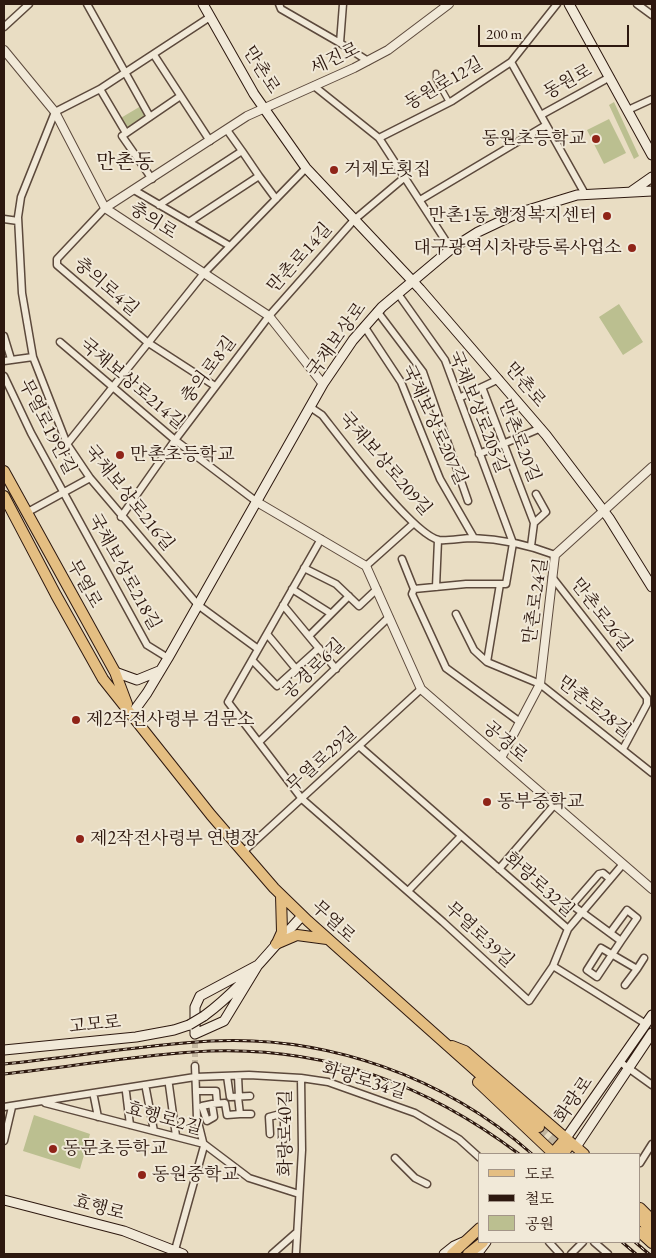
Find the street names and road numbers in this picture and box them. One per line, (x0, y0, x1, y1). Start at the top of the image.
street label: 세진로 (307, 38, 363, 80)
street label: 만촌로 (238, 42, 284, 98)
street label: 동원로12길 (401, 53, 487, 115)
street label: 동원로 (540, 60, 596, 104)
street label: 충의로 (125, 198, 181, 244)
street label: 만촌로14길 (263, 219, 337, 297)
street label: 충의로4길 (69, 253, 143, 321)
street label: 국채보상로 (303, 298, 371, 382)
street label: 충의로8길 (177, 332, 241, 408)
street label: 국채보상로214길 (75, 334, 189, 434)
street label: 국채보상로205길 (444, 348, 512, 476)
street label: 만촌로 (500, 358, 550, 412)
street label: 국채보상로207길 (397, 361, 471, 489)
street label: 무열로19안길 (14, 376, 80, 478)
street label: 만촌로20길 (493, 397, 545, 485)
street label: 국채보상로209길 (334, 408, 436, 520)
street label: 국채보상로216길 (80, 441, 178, 555)
street label: 국채보상로218길 (83, 510, 165, 634)
street label: 무열로 (62, 556, 106, 612)
street label: 만촌로24길 (519, 557, 553, 645)
street label: 만촌로26길 (566, 574, 636, 656)
street label: 공경로6길 (278, 634, 350, 704)
street label: 만촌로28길 (553, 672, 635, 742)
street label: 공경로 (478, 717, 532, 767)
street label: 무열로29길 (283, 723, 361, 797)
street label: 화랑로32길 (500, 848, 578, 922)
street label: 무열로 (307, 896, 359, 948)
street label: 무열로39길 (440, 897, 518, 973)
street label: 고모로 (68, 1012, 122, 1038)
street label: 화랑로34길 (319, 1058, 409, 1104)
street label: 화랑로 (550, 1072, 598, 1128)
street label: 화랑로40길 (275, 1090, 297, 1176)
street label: 효행로2길 (123, 1098, 205, 1140)
street label: 효행로 (71, 1191, 127, 1225)

